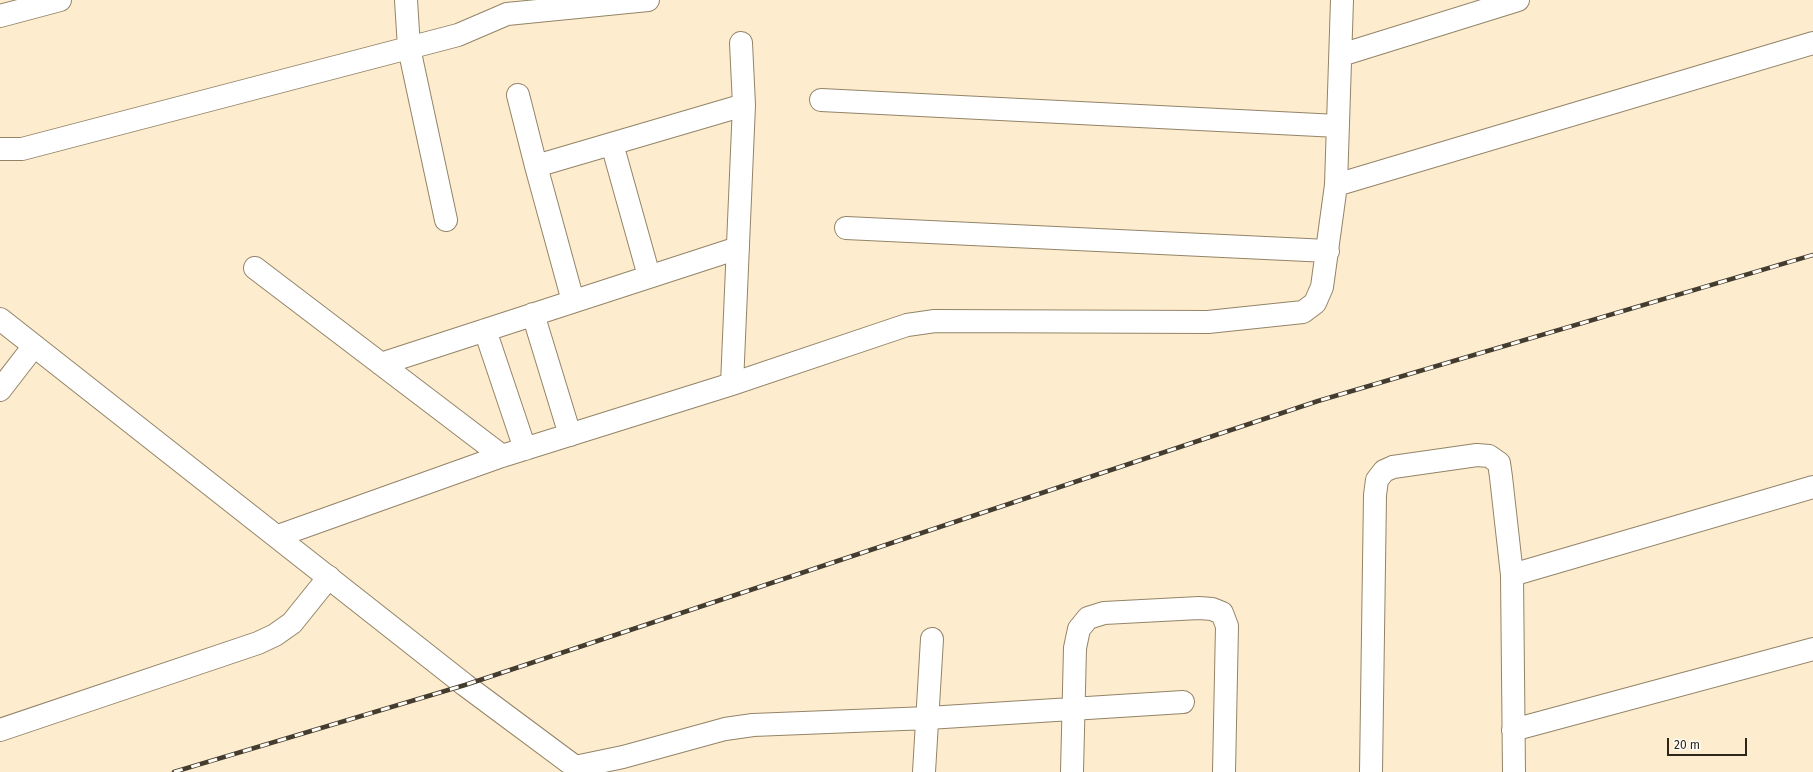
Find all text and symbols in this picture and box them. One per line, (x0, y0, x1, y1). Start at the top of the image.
scale bar (1669, 730, 1749, 756)
text: 20 m (1674, 738, 1700, 752)

